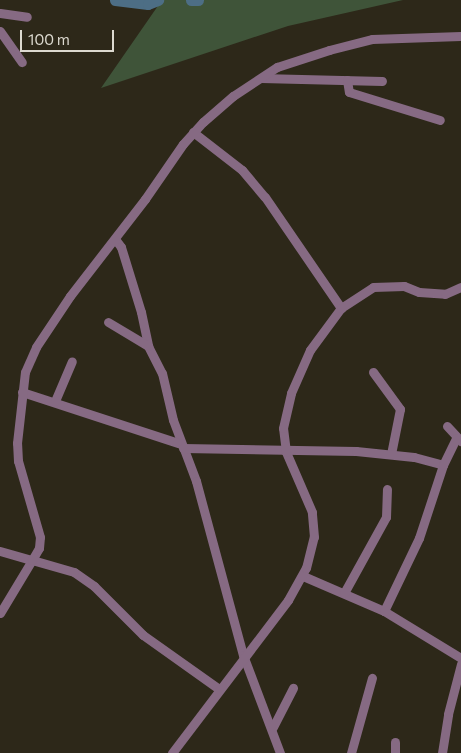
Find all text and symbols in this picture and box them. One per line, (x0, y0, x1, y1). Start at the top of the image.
scale bar (22, 20, 116, 52)
text: 100 m (28, 30, 70, 48)

